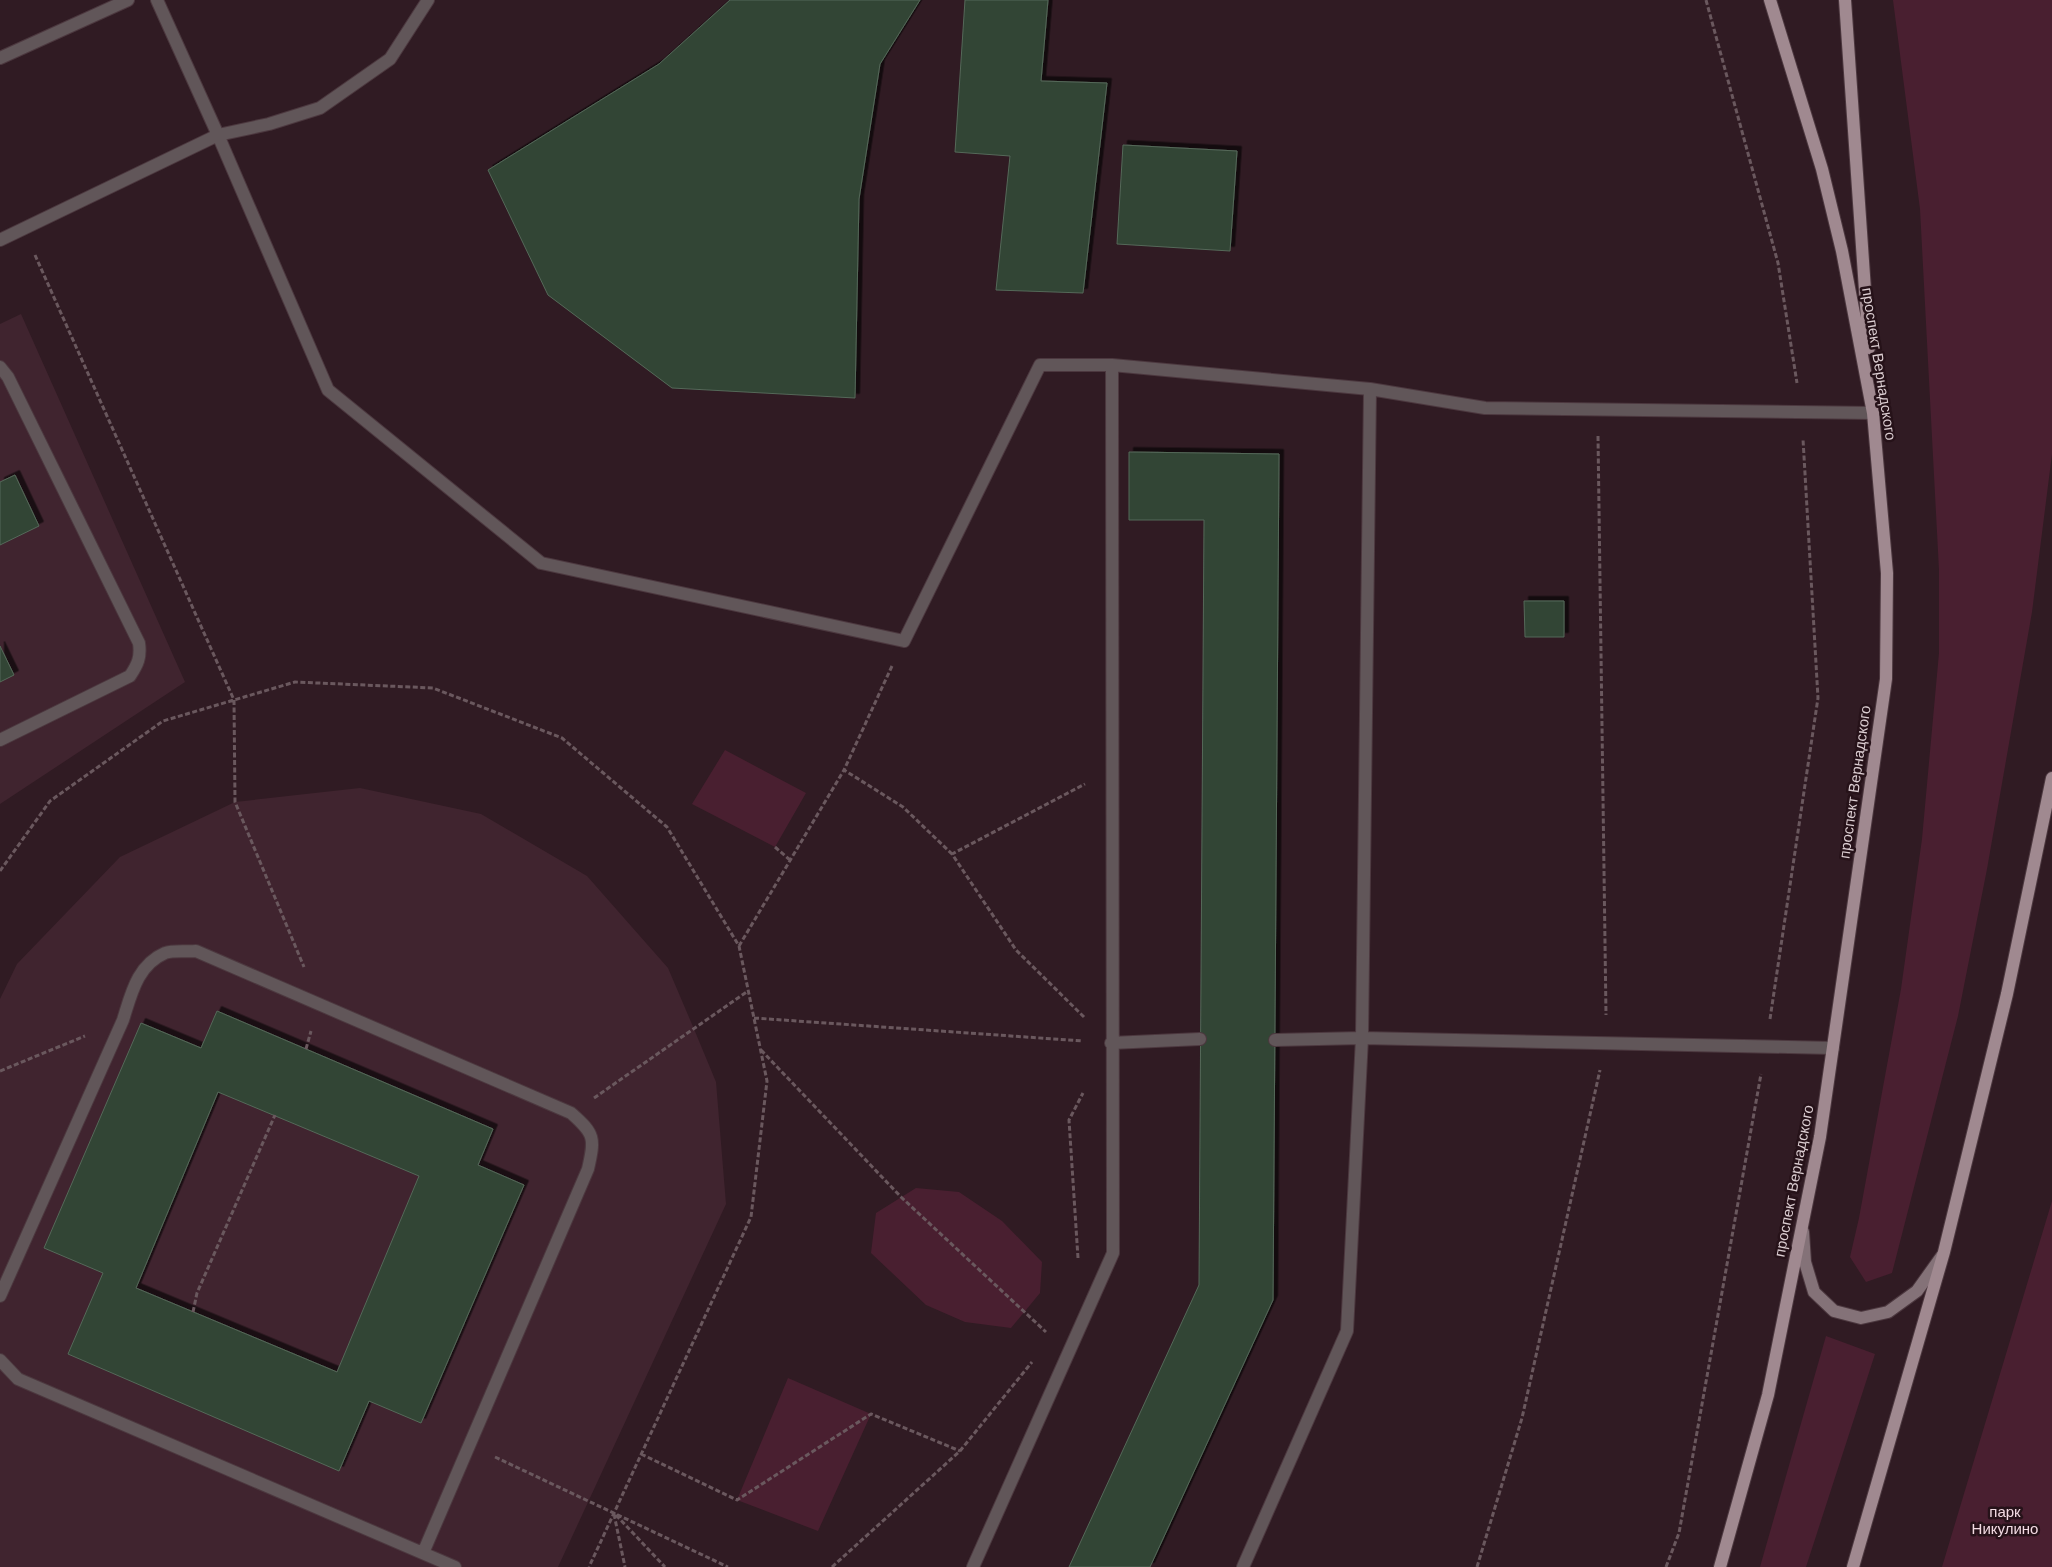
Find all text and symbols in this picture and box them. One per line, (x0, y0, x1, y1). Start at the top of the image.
street label: проспект Вернадского (1857, 286, 1901, 442)
street label: проспект Вернадского (1834, 704, 1876, 860)
street label: проспект Вернадского (1769, 1103, 1819, 1259)
park label: парк Никулино (1972, 1502, 2038, 1539)

